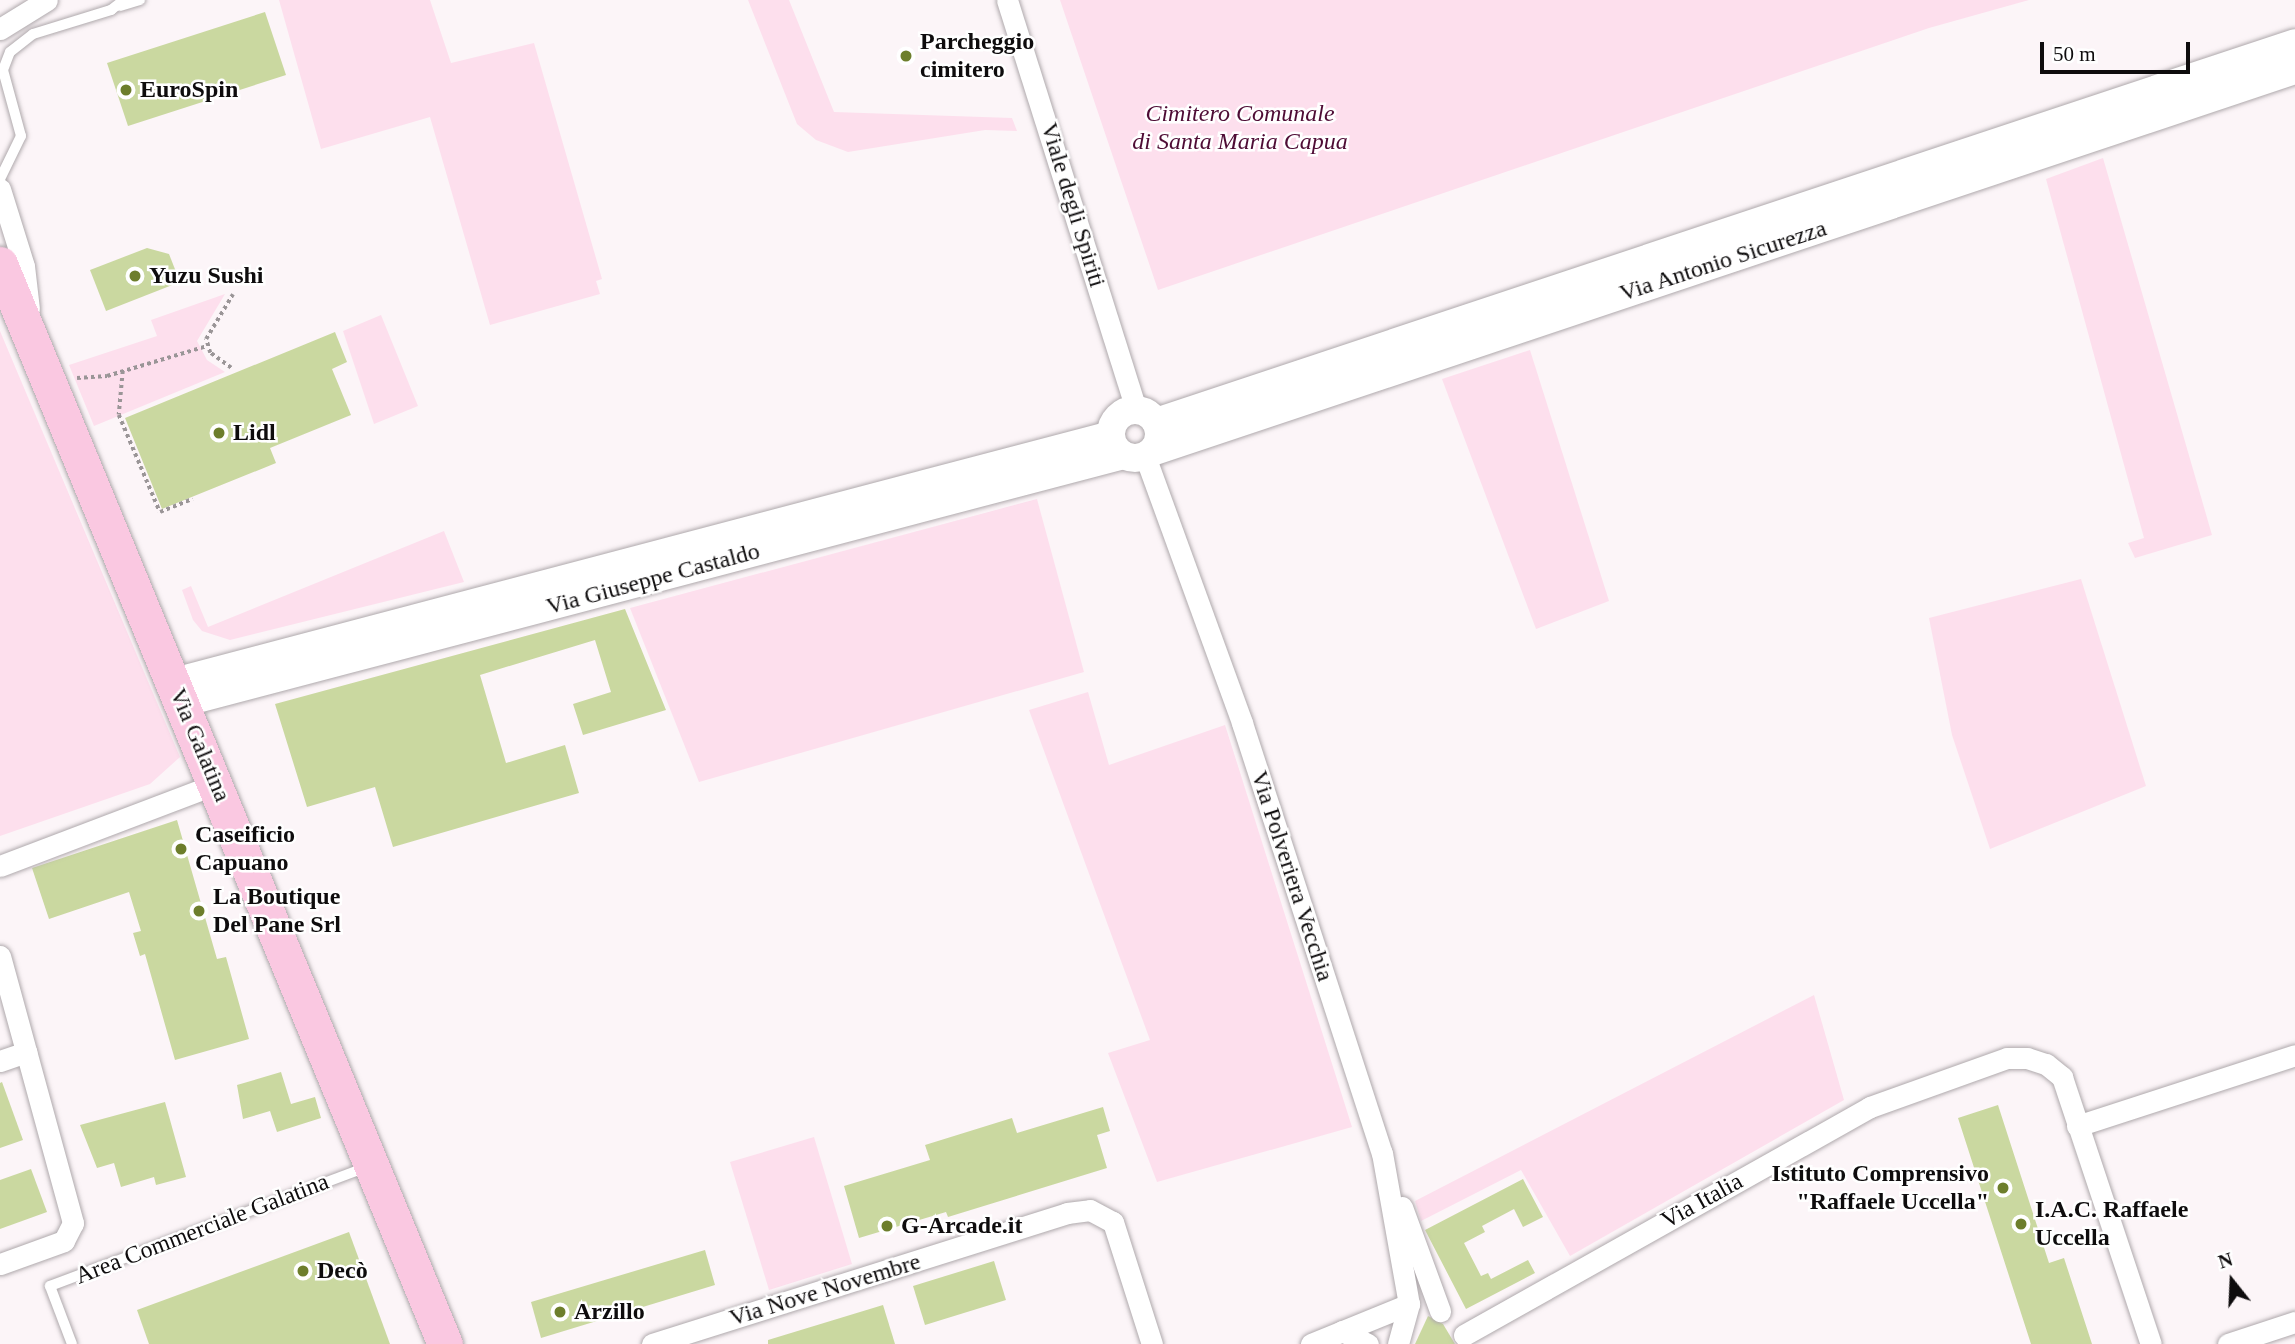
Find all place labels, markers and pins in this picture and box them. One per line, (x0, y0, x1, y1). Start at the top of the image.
place label: Parcheggio cimitero (920, 28, 1034, 84)
marker: Parcheggio cimitero (898, 48, 914, 64)
place label: EuroSpin (140, 76, 238, 104)
marker: EuroSpin (118, 82, 134, 98)
place label: Yuzu Sushi (149, 262, 264, 290)
marker: Yuzu Sushi (127, 268, 143, 284)
place label: Lidl (233, 419, 276, 447)
marker: Lidl (211, 425, 227, 441)
place label: Caseificio Capuano (195, 821, 295, 877)
marker: Caseificio Capuano (173, 841, 189, 857)
place label: La Boutique Del Pane Srl (213, 883, 341, 939)
marker: La Boutique Del Pane Srl (191, 903, 207, 919)
place label: Istituto Comprensivo "Raffaele Uccella" (1771, 1160, 1989, 1216)
marker: Istituto Comprensivo "Raffaele Uccella" (1995, 1180, 2011, 1196)
place label: I.A.C. Raffaele Uccella (2035, 1196, 2188, 1252)
place label: G-Arcade.it (901, 1212, 1023, 1240)
marker: I.A.C. Raffaele Uccella (2013, 1216, 2029, 1232)
marker: G-Arcade.it (879, 1218, 895, 1234)
place label: Decò (317, 1257, 368, 1285)
marker: Decò (295, 1263, 311, 1279)
place label: Arzillo (574, 1298, 645, 1326)
marker: Arzillo (552, 1304, 568, 1320)

